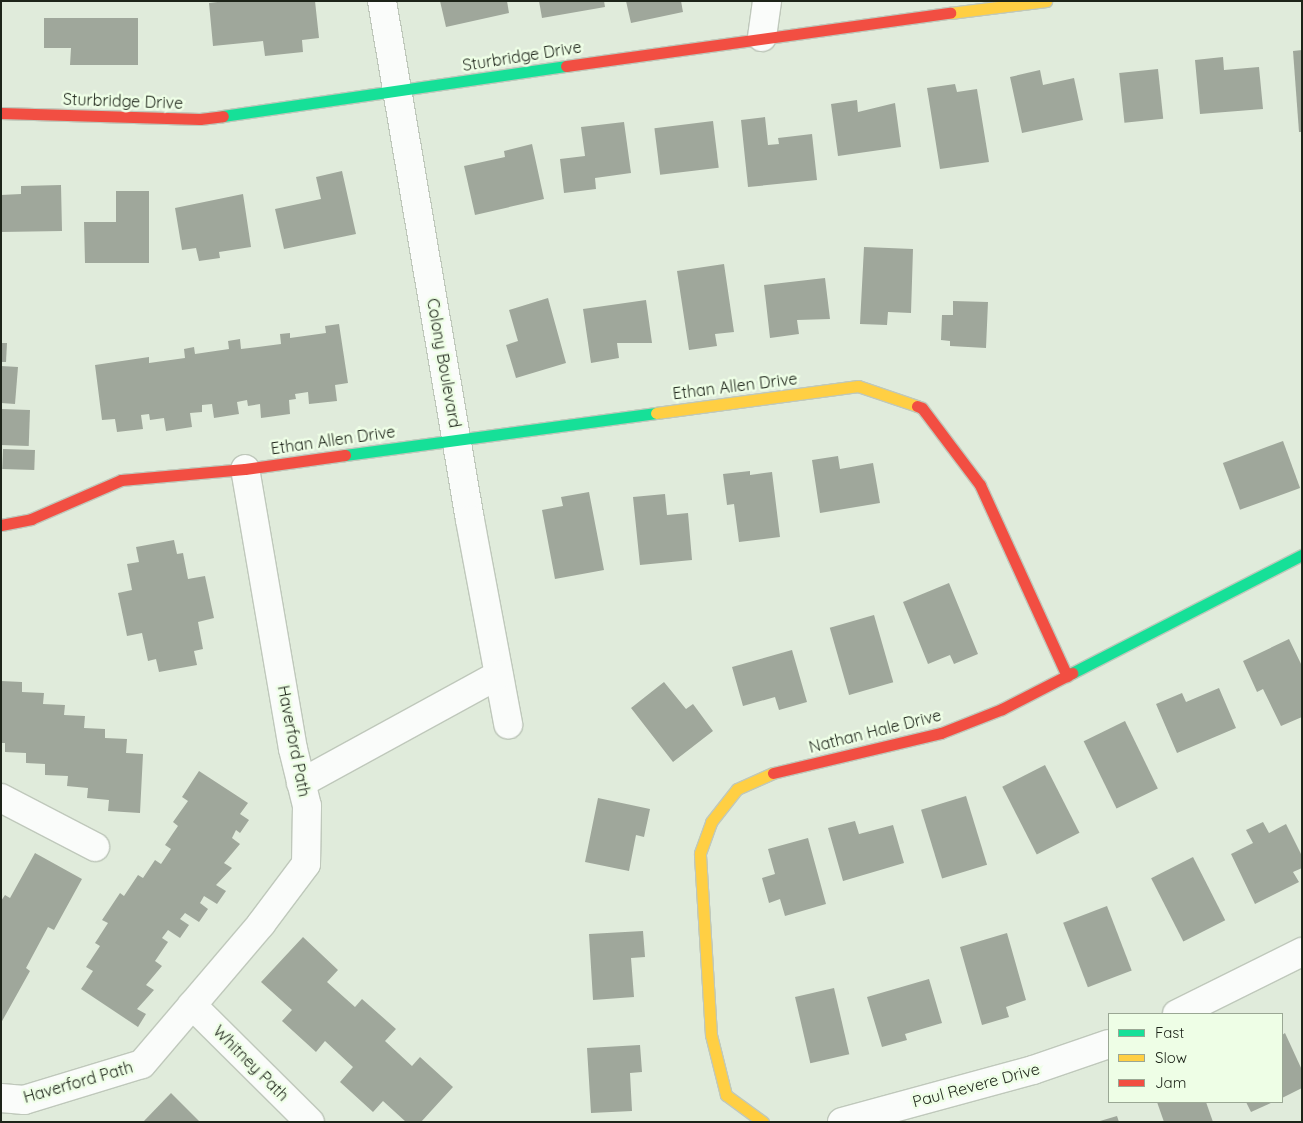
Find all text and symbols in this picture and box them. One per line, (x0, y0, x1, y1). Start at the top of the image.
street label: Sturbridge Drive (461, 37, 583, 75)
street label: Sturbridge Drive (63, 89, 183, 113)
street label: Colony Boulevard (423, 297, 465, 429)
street label: Ethan Allen Drive (671, 369, 799, 403)
street label: Ethan Allen Drive (269, 422, 397, 458)
street label: Haverford Path (274, 684, 314, 798)
street label: Nathan Hale Drive (807, 705, 943, 757)
legend (1108, 1013, 1283, 1103)
street label: Whitney Path (209, 1021, 293, 1105)
text: Fast (1155, 1023, 1184, 1042)
text: Slow (1155, 1048, 1187, 1067)
street label: Haverford Path (21, 1057, 135, 1107)
street label: Paul Revere Drive (910, 1059, 1042, 1111)
text: Jam (1155, 1073, 1186, 1092)

